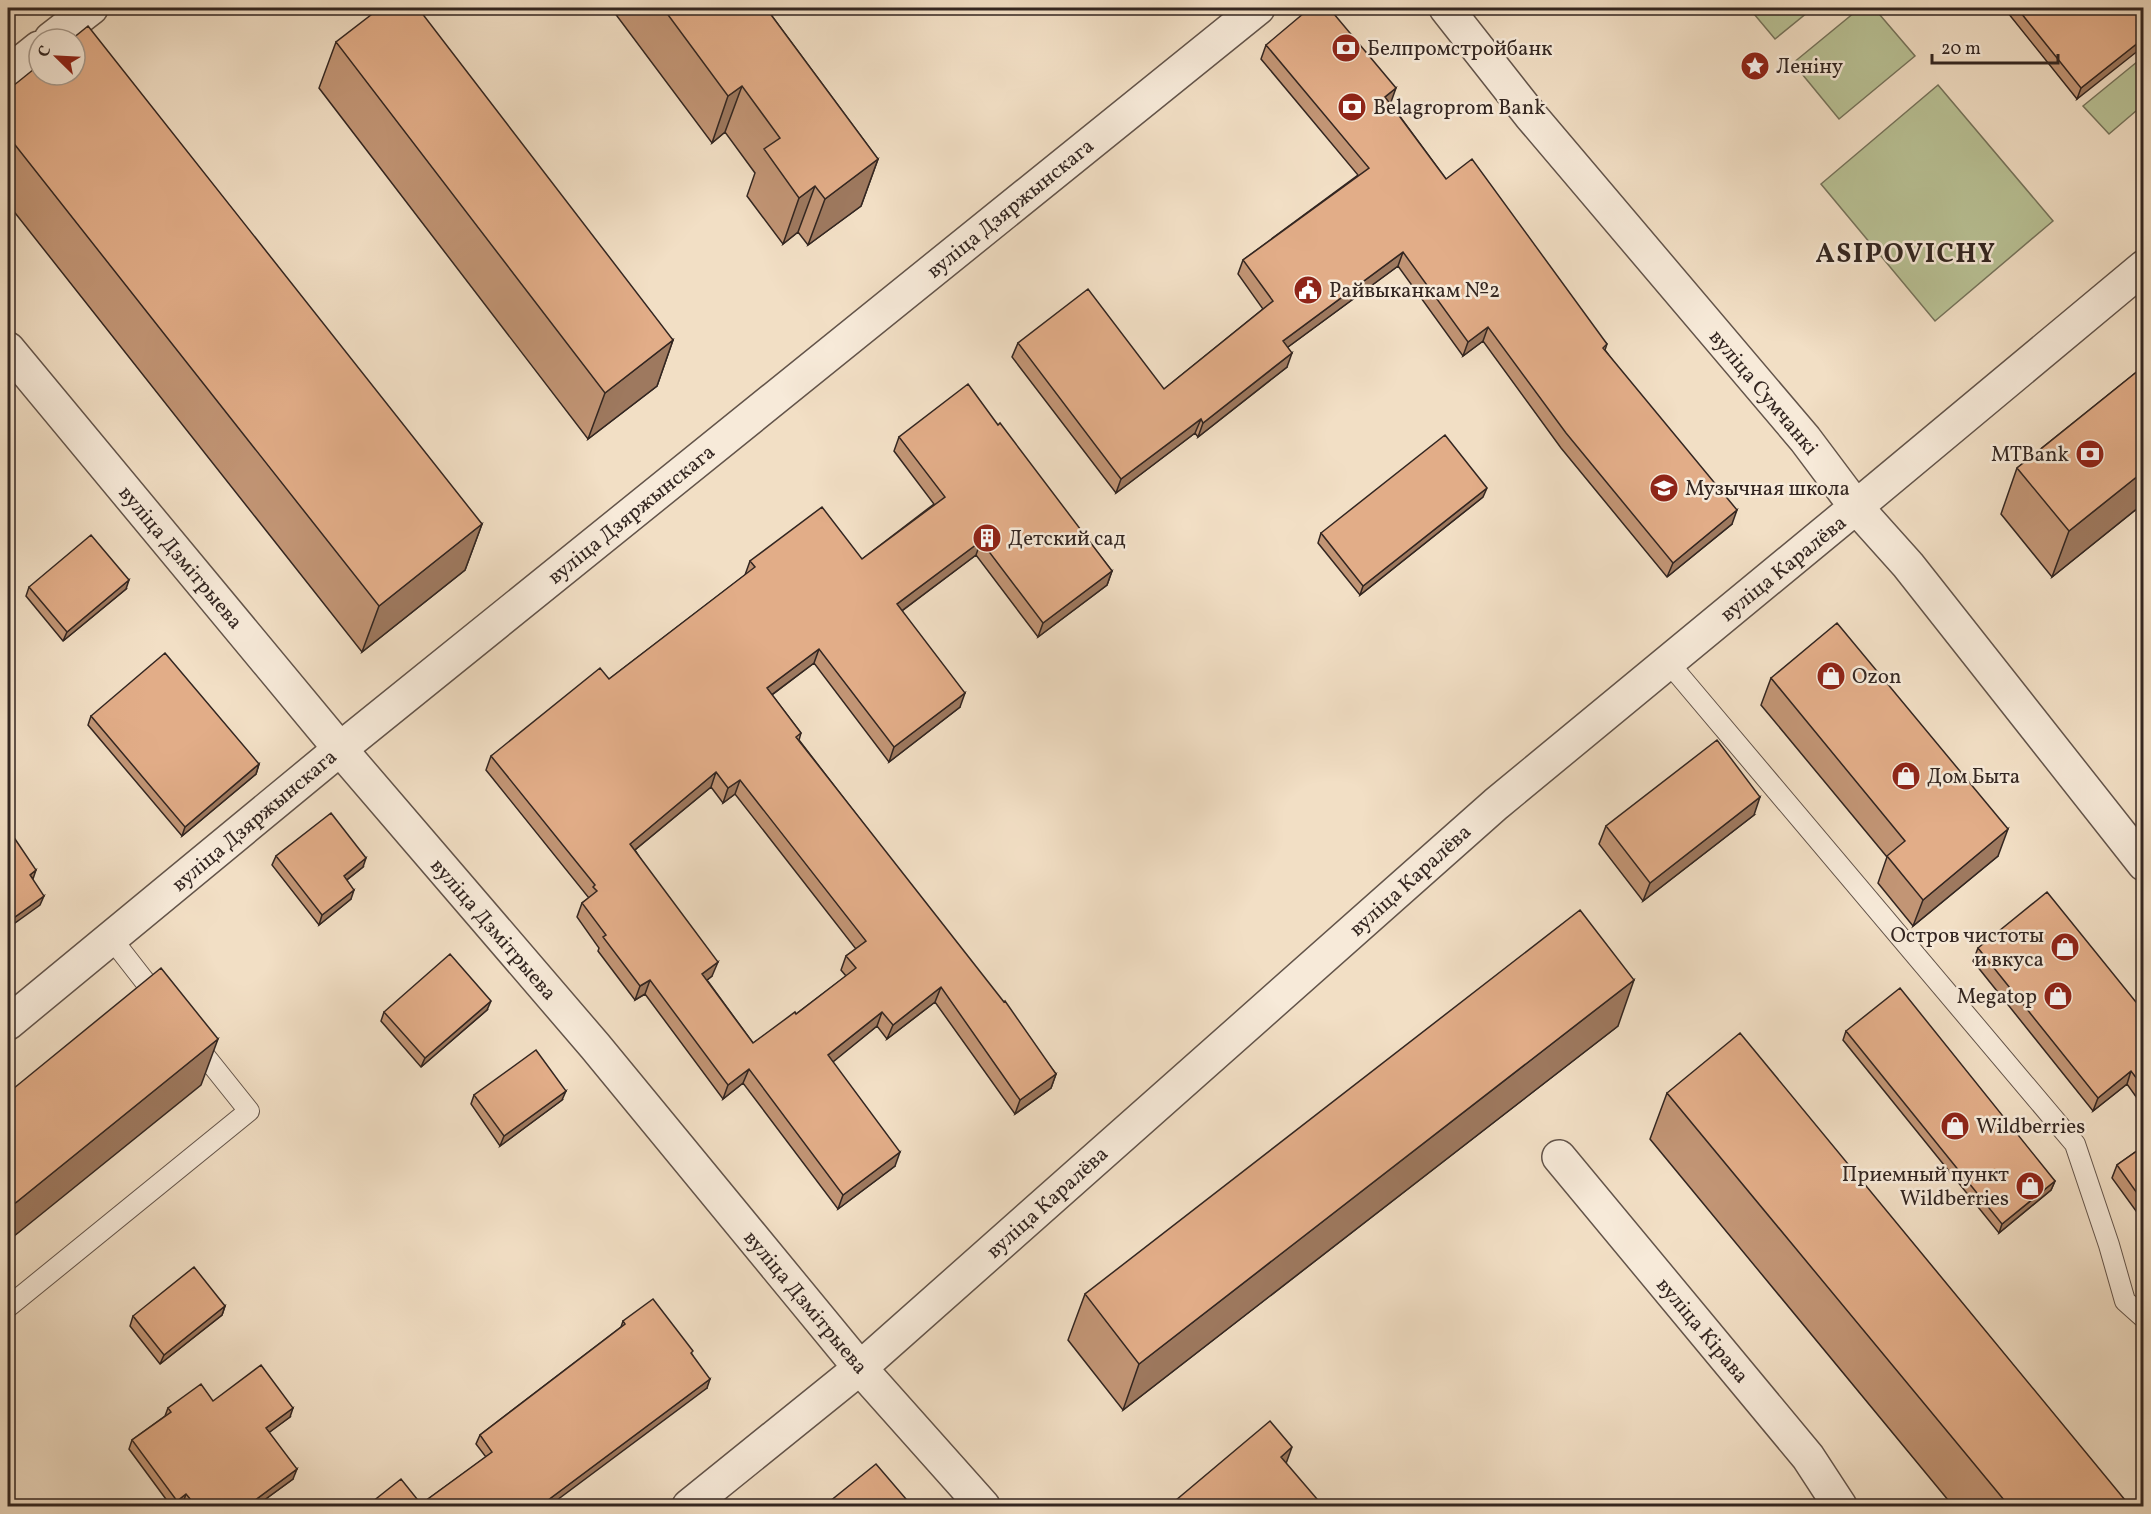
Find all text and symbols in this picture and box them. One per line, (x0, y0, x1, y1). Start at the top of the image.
north arrow (27, 27, 87, 87)
scale bar (1932, 27, 2058, 65)
bank icon: Белпромстройбанк (1330, 32, 1362, 64)
place label: Белпромстройбанк (1367, 35, 1552, 64)
text: 20 m (1941, 37, 1981, 62)
text: С (33, 43, 57, 61)
place icon: Леніну (1739, 50, 1771, 82)
place label: Леніну (1776, 53, 1844, 82)
bank icon: Belagroprom Bank (1336, 91, 1368, 123)
place label: Belagroprom Bank (1373, 94, 1546, 123)
street label: вуліца Дзяржынскага (921, 132, 1101, 286)
district label: ASIPOVICHY (1816, 236, 1996, 274)
public building icon: Райвыканкам №2 (1292, 274, 1324, 306)
place label: Райвыканкам №2 (1329, 277, 1500, 306)
street label: вуліца Сумчанкі (1702, 324, 1824, 462)
street label: вуліца Дзяржынскага (542, 438, 722, 592)
bank icon: MTBank (2074, 438, 2106, 470)
place label: MTBank (1991, 441, 2070, 470)
school or university icon: Музычная школа (1648, 472, 1680, 504)
place label: Музычная школа (1685, 475, 1850, 504)
street label: вуліца Дзмітрыева (111, 480, 249, 636)
street label: вуліца Каралёва (1715, 509, 1853, 629)
building icon: Детский сад (971, 522, 1003, 554)
place label: Детский сад (1008, 525, 1126, 554)
shop icon: Ozon (1815, 660, 1847, 692)
place label: Ozon (1852, 663, 1902, 692)
street label: вуліца Дзяржынскага (166, 743, 344, 899)
shop icon: Дом Быта (1890, 760, 1922, 792)
place label: Дом Быта (1927, 763, 2020, 792)
street label: вуліца Каралёва (1344, 818, 1478, 944)
street label: вуліца Дзмітрыева (423, 853, 563, 1007)
place label: Остров чистоты и вкуса (1891, 922, 2044, 975)
shop icon: Остров чистоты и вкуса (2049, 931, 2081, 963)
shop icon: Megatop (2042, 980, 2074, 1012)
place label: Megatop (1957, 983, 2037, 1012)
shop icon: Wildberries (1939, 1110, 1971, 1142)
place label: Wildberries (1976, 1113, 2085, 1142)
street label: вуліца Каралёва (981, 1140, 1115, 1266)
place label: Приемный пункт Wildberries (1842, 1161, 2009, 1214)
shop icon: Приемный пункт Wildberries (2014, 1170, 2046, 1202)
street label: вуліца Дзмітрыева (736, 1225, 874, 1381)
street label: вуліца Кірава (1649, 1272, 1755, 1390)

